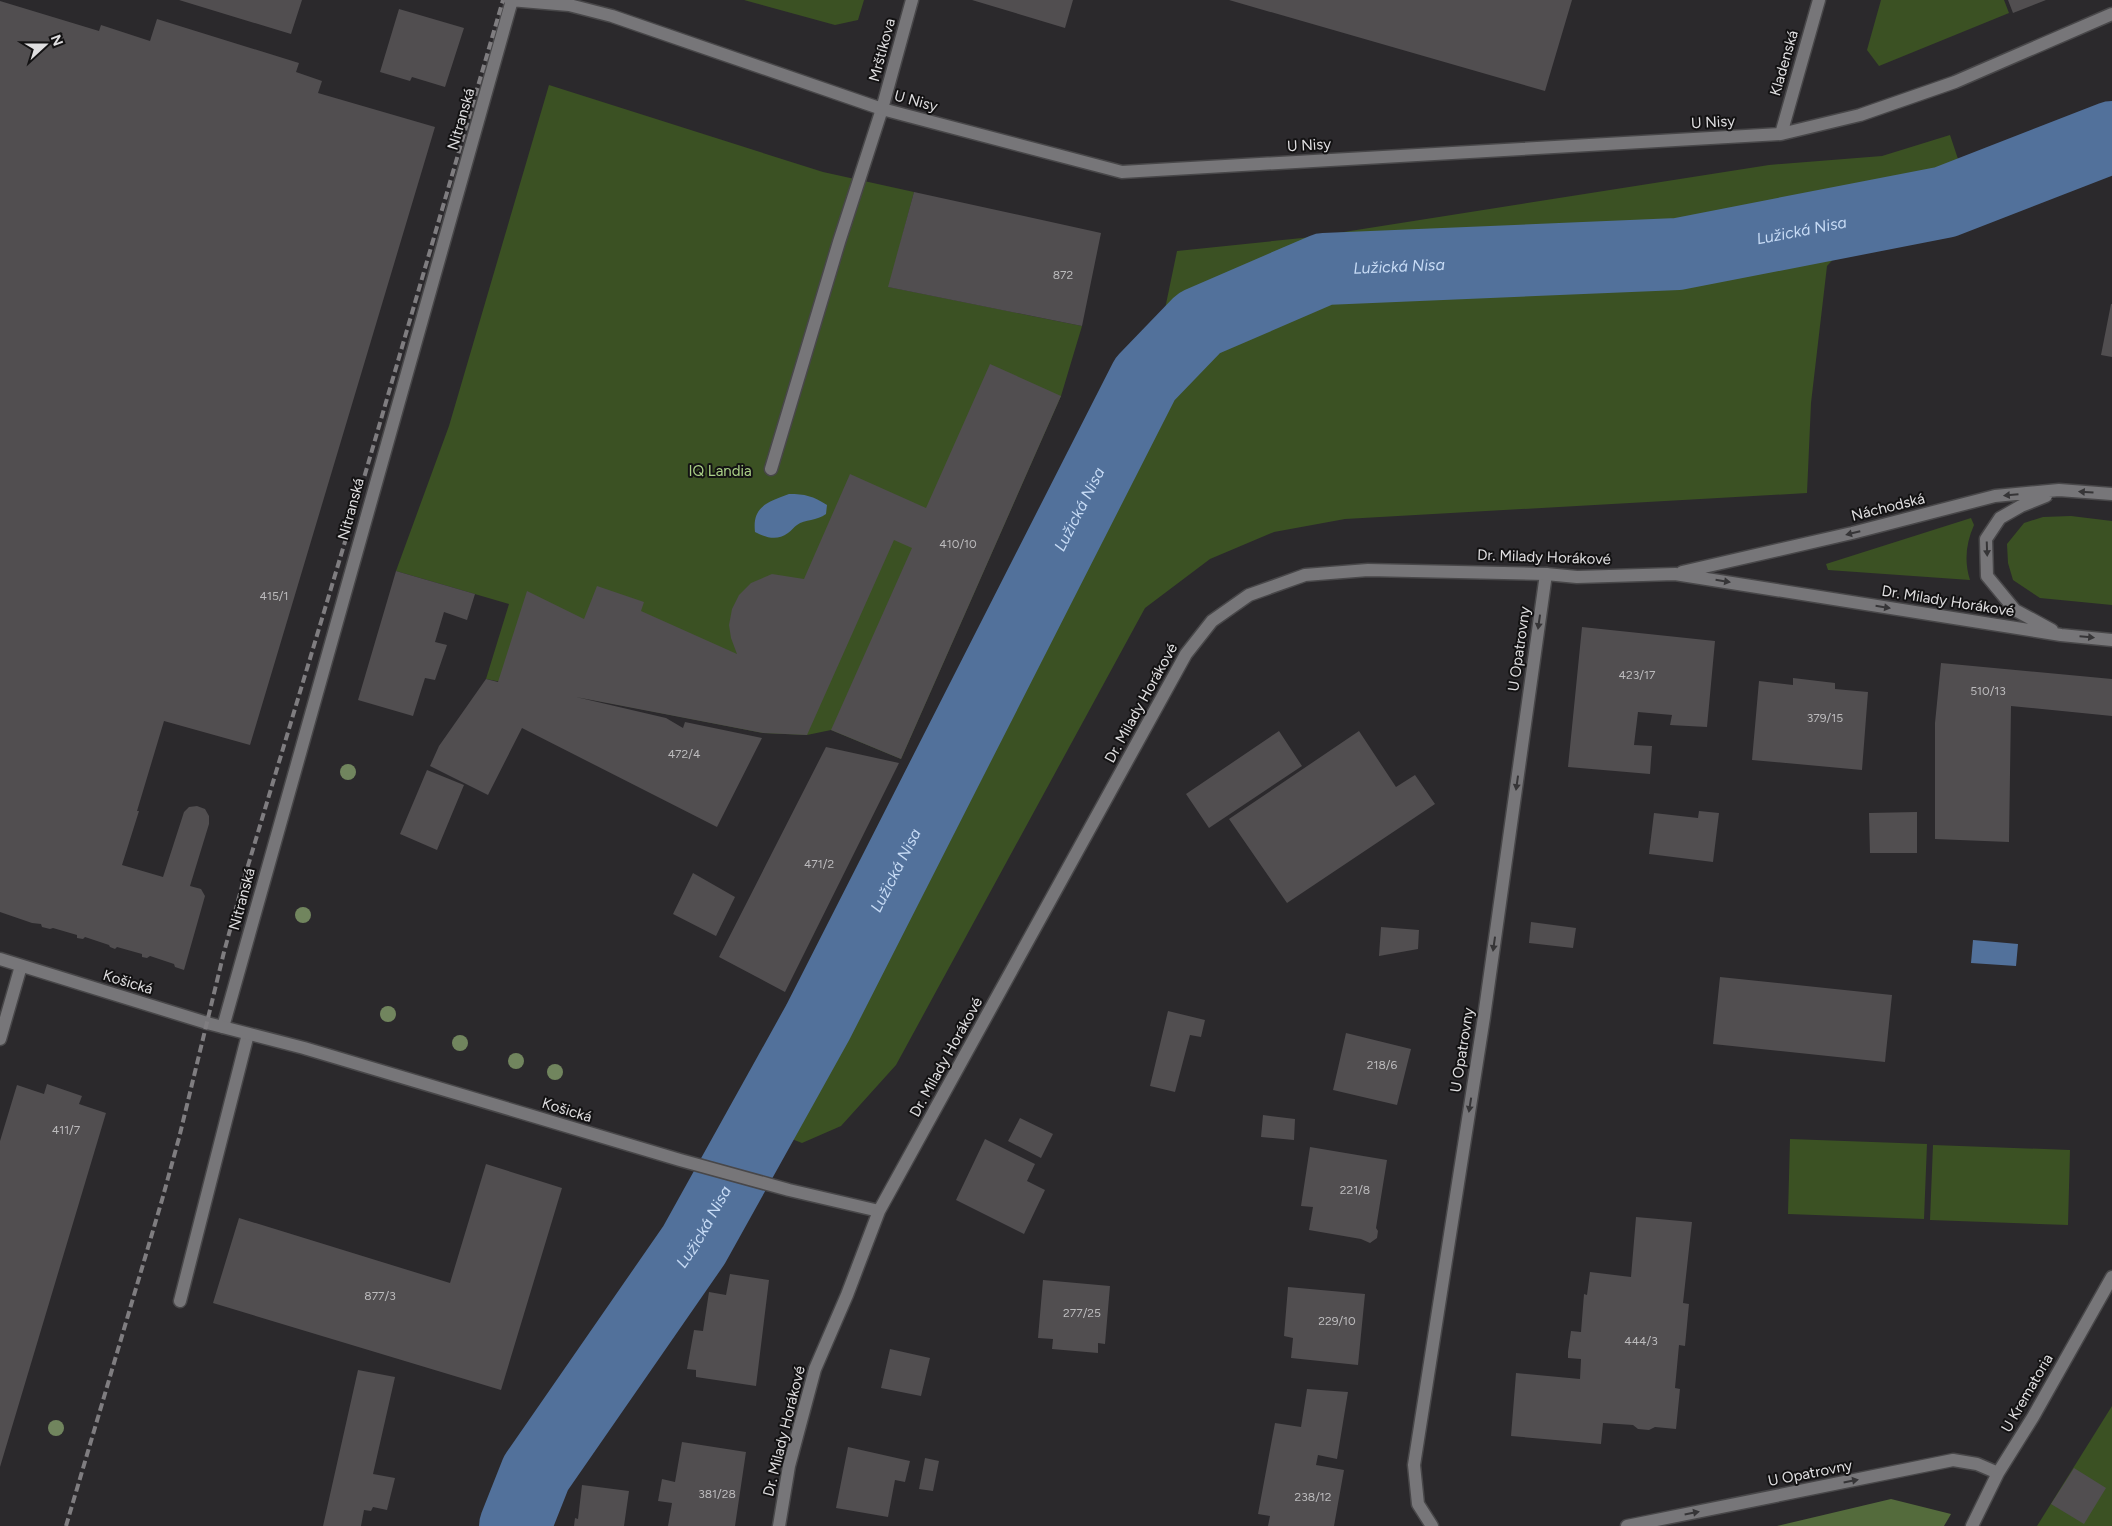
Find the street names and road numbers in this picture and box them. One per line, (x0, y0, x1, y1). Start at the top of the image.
street label: Mrštíkova (865, 16, 899, 84)
street label: Kladenská (1766, 28, 1802, 98)
street label: Nitranská (444, 86, 478, 152)
street label: U Nisy (892, 87, 940, 115)
street label: U Nisy (1690, 112, 1736, 132)
street label: U Nisy (1286, 135, 1332, 155)
street label: Nitranská (334, 476, 368, 542)
street label: Náchodská (1849, 489, 1927, 525)
street label: Dr. Milady Horákové (1477, 546, 1611, 568)
street label: Dr. Milady Horákové (1880, 582, 2016, 620)
street label: U Opatrovny (1504, 605, 1534, 693)
street label: Dr. Milady Horákové (1101, 640, 1181, 766)
street label: Nitranská (225, 866, 259, 932)
street label: Košická (101, 966, 155, 998)
street label: Dr. Milady Horákové (906, 994, 986, 1120)
street label: U Opatrovny (1446, 1006, 1478, 1094)
street label: Košická (540, 1094, 594, 1126)
street label: U Krematoria (1997, 1351, 2057, 1435)
street label: Dr. Milady Horákové (759, 1364, 809, 1498)
street label: U Opatrovny (1766, 1456, 1854, 1490)

